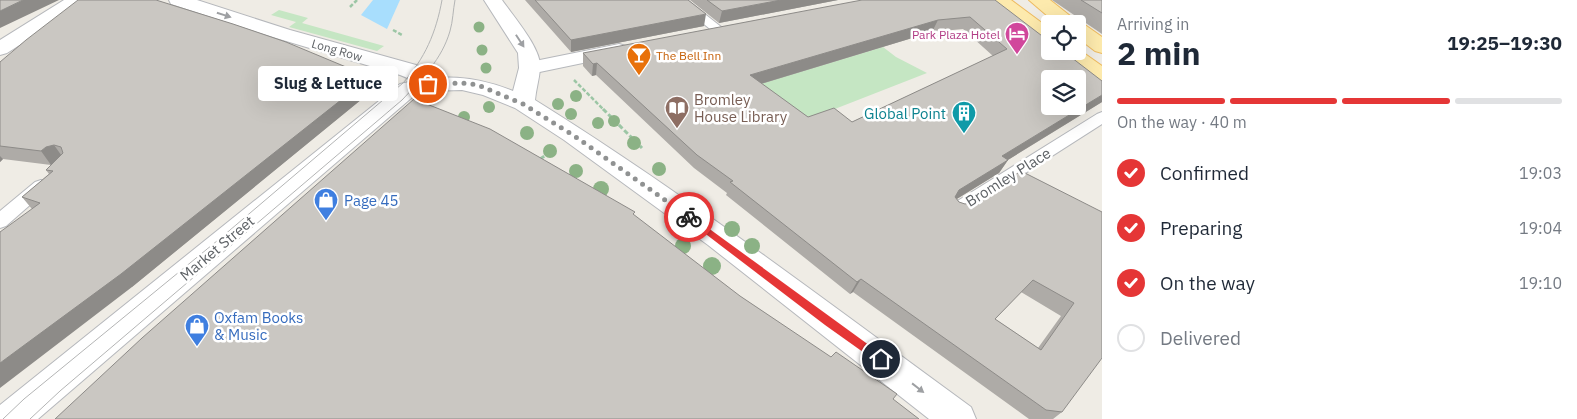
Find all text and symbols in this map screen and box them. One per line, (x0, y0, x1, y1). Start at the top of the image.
one-way arrow (217, 12, 232, 20)
text: Arriving in (1117, 14, 1189, 34)
map controls (1041, 15, 1086, 115)
button: locate (1041, 15, 1086, 60)
hotel icon: Park Plaza Hotel (1004, 21, 1030, 55)
place label: Park Plaza Hotel (912, 27, 1000, 42)
text: 19:25–19:30 (1447, 31, 1562, 55)
text: 2 min (1117, 32, 1201, 74)
one-way arrow (515, 34, 525, 48)
street label: Long Row (310, 36, 364, 64)
bar icon: The Bell Inn (626, 42, 652, 76)
place label: The Bell Inn (656, 48, 721, 63)
pin (407, 63, 449, 105)
callout: Slug & Lettuce (258, 66, 398, 102)
icon: bag (414, 70, 442, 98)
button: layers (1041, 70, 1086, 115)
text: Slug & Lettuce (274, 73, 382, 93)
place label: Bromley House Library (694, 90, 788, 126)
library icon: Bromley House Library (664, 95, 690, 129)
building icon: Global Point (951, 100, 977, 134)
place label: Global Point (864, 104, 946, 123)
text: On the way · 40 m (1117, 112, 1247, 132)
street label: Bromley Place (962, 143, 1054, 211)
icon: check (1117, 159, 1145, 187)
text: Confirmed (1160, 161, 1249, 185)
text: 19:03 (1519, 163, 1562, 183)
shop icon: Page 45 (313, 187, 339, 221)
place label: Page 45 (344, 191, 399, 210)
courier (664, 192, 714, 242)
icon: bike (675, 203, 703, 231)
street label: Market Street (176, 211, 258, 285)
icon: check (1117, 214, 1145, 242)
text: Preparing (1160, 216, 1242, 240)
text: 19:04 (1519, 218, 1562, 238)
icon: check (1117, 269, 1145, 297)
text: On the way (1160, 271, 1255, 295)
text: 19:10 (1519, 273, 1562, 293)
place label: Oxfam Books & Music (214, 308, 303, 344)
shop icon: Oxfam Books & Music (184, 313, 210, 347)
text: Delivered (1160, 326, 1241, 350)
pin (860, 338, 902, 380)
icon: home (867, 345, 895, 373)
one-way arrow (911, 382, 924, 393)

